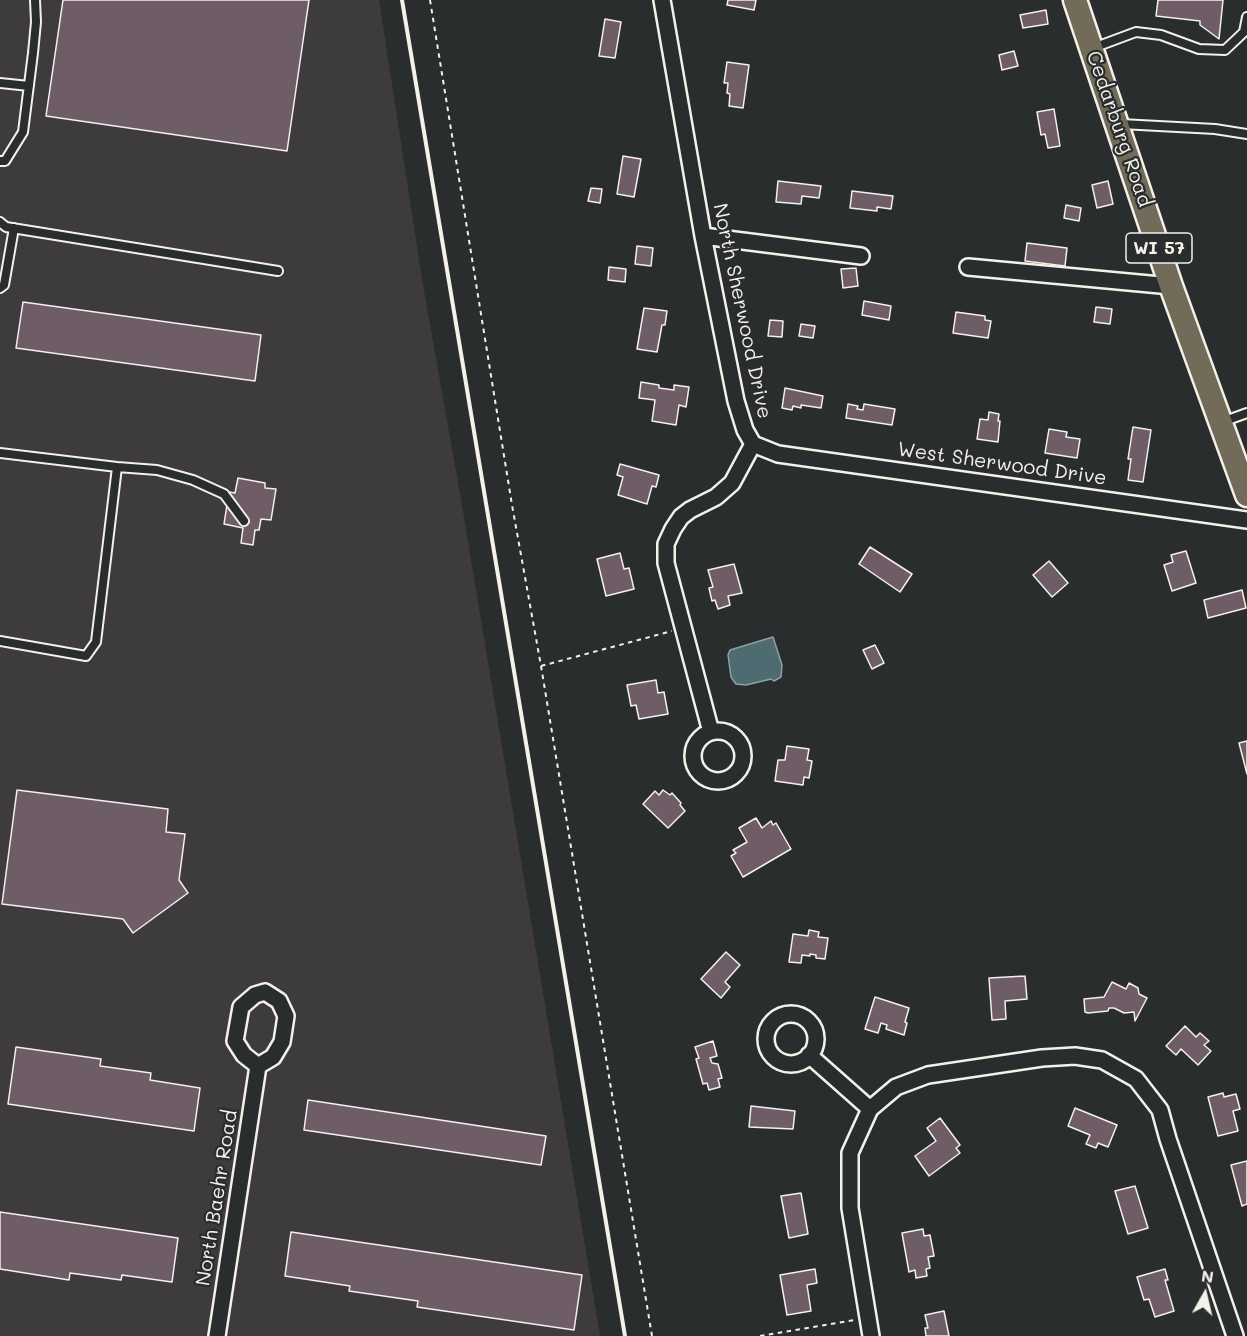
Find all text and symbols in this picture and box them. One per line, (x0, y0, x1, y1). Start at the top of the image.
street label: Cedarburg Road (1081, 48, 1157, 210)
street label: North Sherwood Drive (707, 201, 777, 421)
road number: WI 57 (1126, 233, 1192, 263)
street label: West Sherwood Drive (896, 437, 1108, 491)
street label: North Baehr Road (191, 1108, 243, 1288)
north arrow (1175, 1264, 1235, 1324)
text: N (1200, 1264, 1215, 1287)

